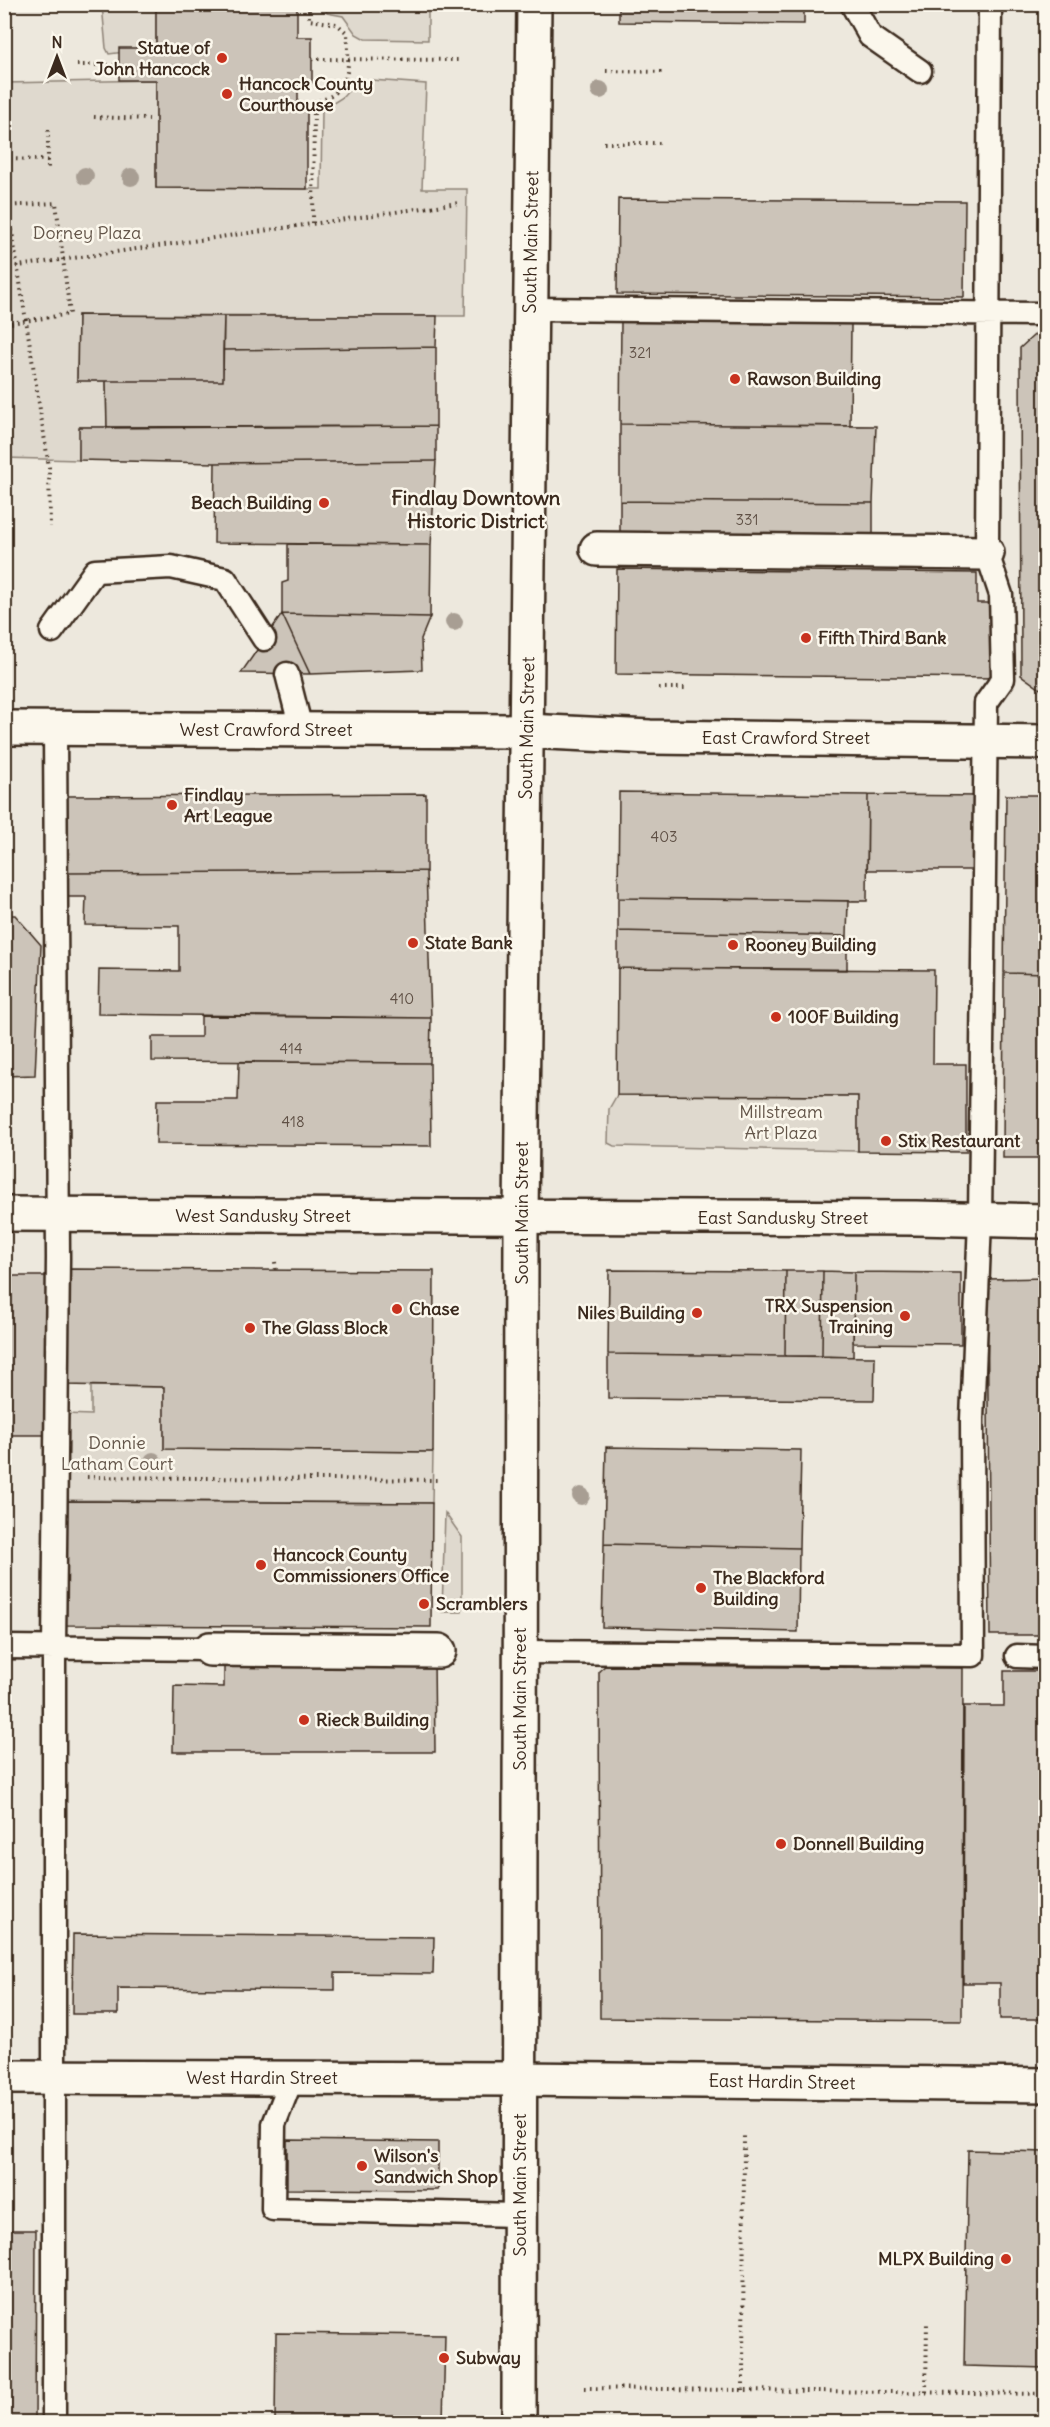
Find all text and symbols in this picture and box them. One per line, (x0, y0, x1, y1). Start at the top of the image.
north arrow (27, 27, 87, 87)
text: N (51, 32, 63, 52)
place label: Statue of John Hancock (95, 36, 211, 80)
marker: Statue of John Hancock (215, 51, 229, 65)
place label: Hancock County Courthouse (239, 72, 373, 116)
marker: Hancock County Courthouse (220, 87, 234, 101)
street label: South Main Street (518, 170, 543, 314)
park label: Dorney Plaza (33, 221, 141, 244)
house number: 321 (629, 343, 651, 362)
place label: Rawson Building (747, 367, 881, 390)
marker: Rawson Building (728, 372, 742, 386)
district label: Findlay Downtown Historic District (392, 485, 561, 533)
place label: Beach Building (191, 491, 312, 514)
marker: Beach Building (317, 496, 331, 510)
house number: 331 (736, 510, 758, 529)
place label: Fifth Third Bank (818, 626, 946, 649)
marker: Fifth Third Bank (799, 631, 813, 645)
street label: South Main Street (514, 656, 539, 800)
street label: West Crawford Street (179, 718, 353, 741)
street label: East Crawford Street (702, 726, 870, 749)
place label: Findlay Art League (184, 783, 273, 827)
marker: Findlay Art League (165, 798, 179, 812)
house number: 403 (650, 827, 678, 846)
place label: State Bank (425, 931, 513, 954)
place label: Rooney Building (745, 933, 877, 956)
marker: State Bank (406, 936, 420, 950)
marker: Rooney Building (726, 938, 740, 952)
house number: 410 (390, 989, 414, 1008)
place label: 100F Building (788, 1005, 899, 1028)
marker: 100F Building (769, 1010, 783, 1024)
house number: 414 (279, 1039, 303, 1058)
park label: Millstream Art Plaza (739, 1100, 823, 1144)
house number: 418 (281, 1112, 305, 1131)
place label: Stix Restaurant (898, 1129, 1021, 1152)
marker: Stix Restaurant (879, 1134, 893, 1148)
street label: South Main Street (510, 1142, 533, 1284)
street label: West Sandusky Street (175, 1204, 351, 1227)
street label: East Sandusky Street (698, 1206, 868, 1229)
place label: TRX Suspension Training (765, 1294, 894, 1338)
place label: Chase (409, 1297, 460, 1320)
place label: Niles Building (577, 1301, 685, 1324)
marker: Chase (390, 1302, 404, 1316)
marker: Niles Building (690, 1306, 704, 1320)
marker: TRX Suspension Training (898, 1309, 912, 1323)
place label: The Glass Block (262, 1316, 388, 1339)
marker: The Glass Block (243, 1321, 257, 1335)
park label: Donnie Latham Court (61, 1431, 173, 1475)
place label: Hancock County Commissioners Office (273, 1543, 449, 1587)
marker: Hancock County Commissioners Office (254, 1558, 268, 1572)
place label: The Blackford Building (713, 1566, 825, 1610)
marker: The Blackford Building (694, 1581, 708, 1595)
place label: Scramblers (436, 1592, 528, 1615)
marker: Scramblers (417, 1597, 431, 1611)
street label: South Main Street (508, 1628, 531, 1770)
place label: Rieck Building (316, 1708, 429, 1731)
marker: Rieck Building (297, 1713, 311, 1727)
place label: Donnell Building (793, 1832, 924, 1855)
marker: Donnell Building (774, 1837, 788, 1851)
street label: West Hardin Street (186, 2066, 338, 2089)
street label: East Hardin Street (708, 2069, 856, 2094)
street label: South Main Street (508, 2114, 531, 2256)
place label: Wilson's Sandwich Shop (374, 2144, 498, 2188)
marker: Wilson's Sandwich Shop (355, 2159, 369, 2173)
place label: MLPX Building (878, 2247, 994, 2270)
marker: MLPX Building (999, 2252, 1013, 2266)
place label: Subway (456, 2346, 521, 2369)
marker: Subway (437, 2351, 451, 2365)

